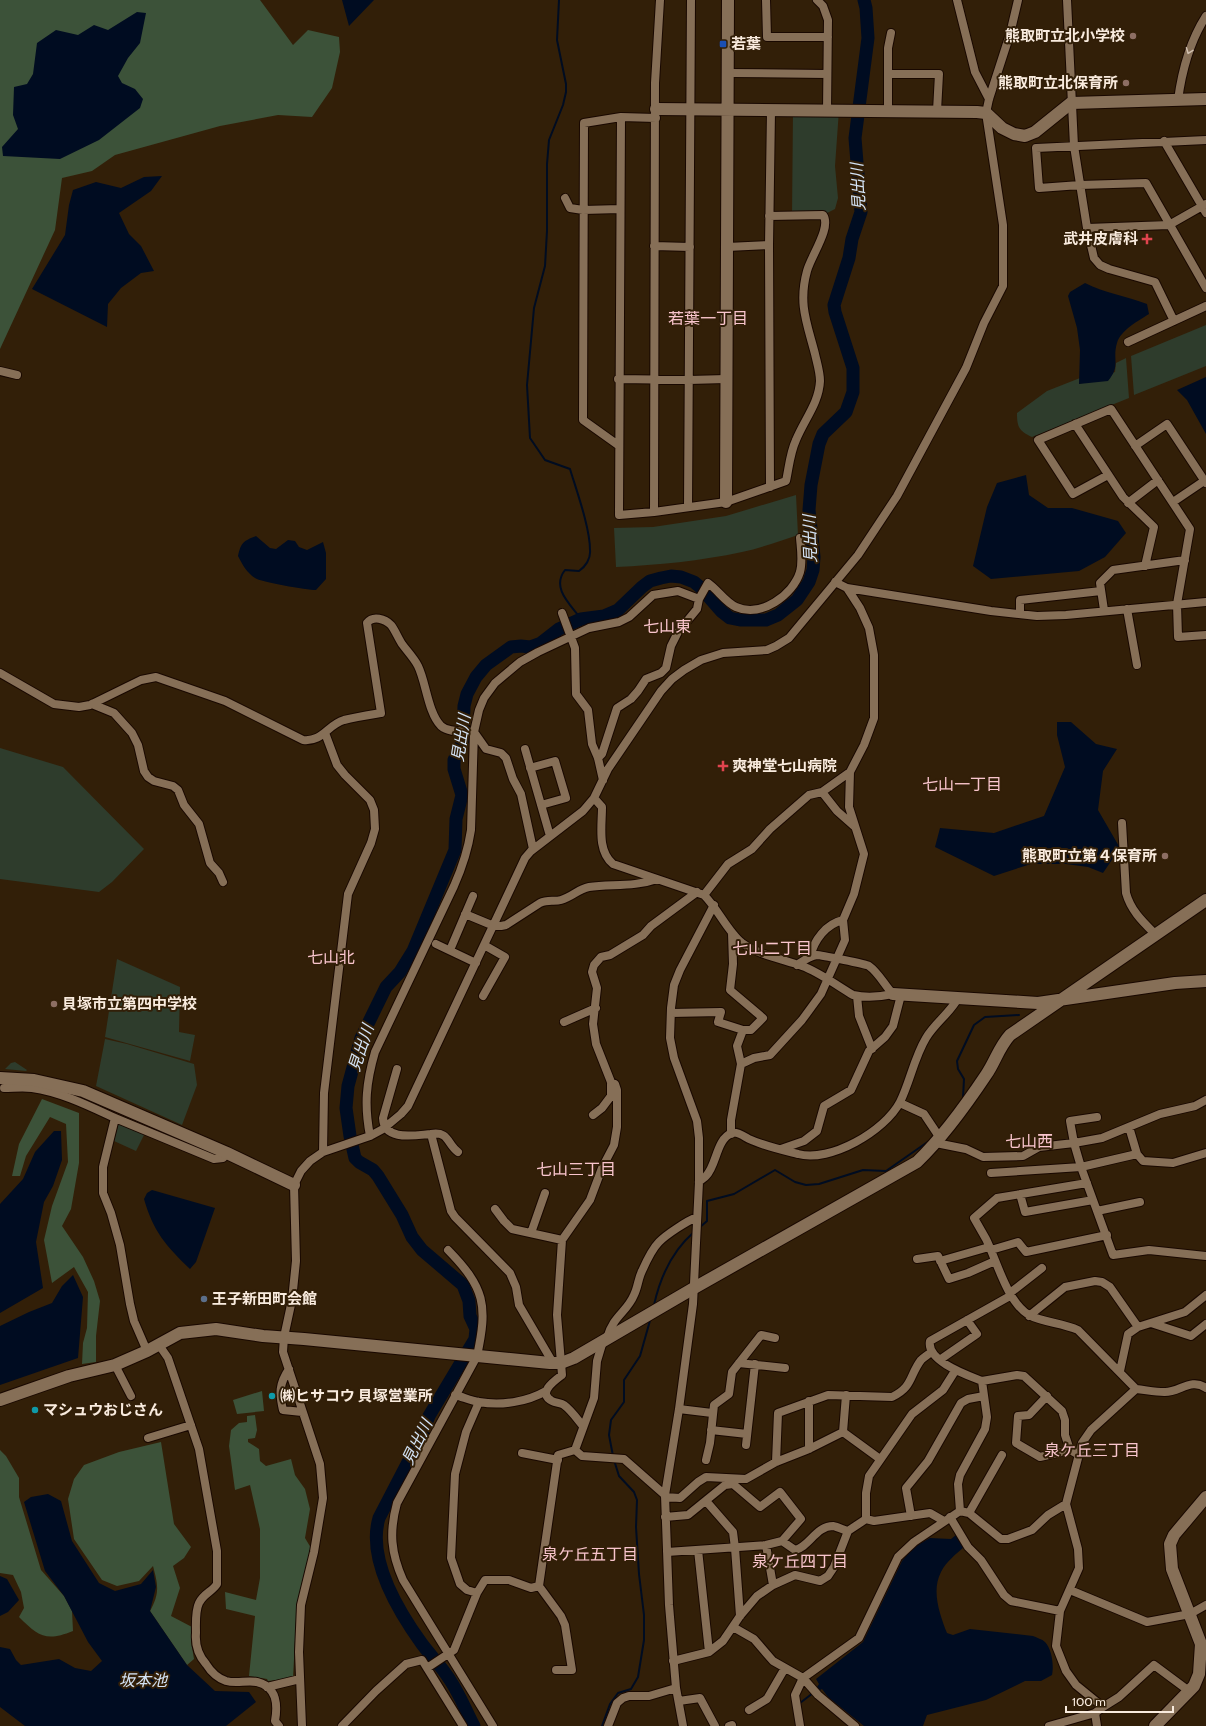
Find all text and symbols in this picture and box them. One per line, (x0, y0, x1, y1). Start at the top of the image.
place label: 熊取町立北小学校 (1005, 27, 1125, 45)
marker: 熊取町立北小学校 (1128, 31, 1138, 41)
place label: 若葉 (731, 35, 761, 53)
marker: 若葉 (718, 39, 728, 49)
one-way arrow (1186, 47, 1194, 54)
place label: 熊取町立北保育所 (998, 74, 1118, 92)
marker: 熊取町立北保育所 (1121, 78, 1131, 88)
water label: 見出川 (847, 161, 869, 211)
place label: 武井皮膚科 (1063, 230, 1138, 248)
marker: 武井皮膚科 (1141, 233, 1153, 245)
district label: 若葉一丁目 (668, 309, 748, 328)
water label: 見出川 (800, 513, 820, 563)
district label: 七山東 (643, 617, 691, 636)
water label: 見出川 (448, 711, 474, 763)
place label: 爽神堂七山病院 (732, 757, 837, 775)
marker: 爽神堂七山病院 (717, 760, 729, 772)
district label: 七山一丁目 (922, 775, 1002, 794)
place label: 熊取町立第４保育所 (1022, 847, 1157, 865)
marker: 熊取町立第４保育所 (1160, 851, 1170, 861)
district label: 七山二丁目 (732, 939, 812, 958)
district label: 七山北 (307, 948, 355, 967)
place label: 貝塚市立第四中学校 (62, 995, 197, 1013)
marker: 貝塚市立第四中学校 (49, 999, 59, 1009)
water label: 見出川 (345, 1020, 378, 1074)
district label: 七山西 (1005, 1132, 1053, 1151)
district label: 七山三丁目 (536, 1160, 616, 1179)
place label: 王子新田町会館 (212, 1290, 317, 1308)
marker: 王子新田町会館 (199, 1294, 209, 1304)
place label: ㈱ヒサコウ 貝塚営業所 (280, 1387, 433, 1405)
marker: ㈱ヒサコウ 貝塚営業所 (267, 1391, 277, 1401)
place label: マシュウおじさん (43, 1401, 163, 1419)
marker: マシュウおじさん (30, 1405, 40, 1415)
water label: 見出川 (398, 1414, 437, 1468)
district label: 泉ケ丘三丁目 (1044, 1441, 1140, 1460)
district label: 泉ケ丘五丁目 (542, 1545, 638, 1564)
district label: 泉ケ丘四丁目 (752, 1552, 848, 1571)
water label: 坂本池 (119, 1671, 169, 1690)
scale bar (1066, 1688, 1173, 1714)
text: 100 m (1072, 1694, 1106, 1709)

